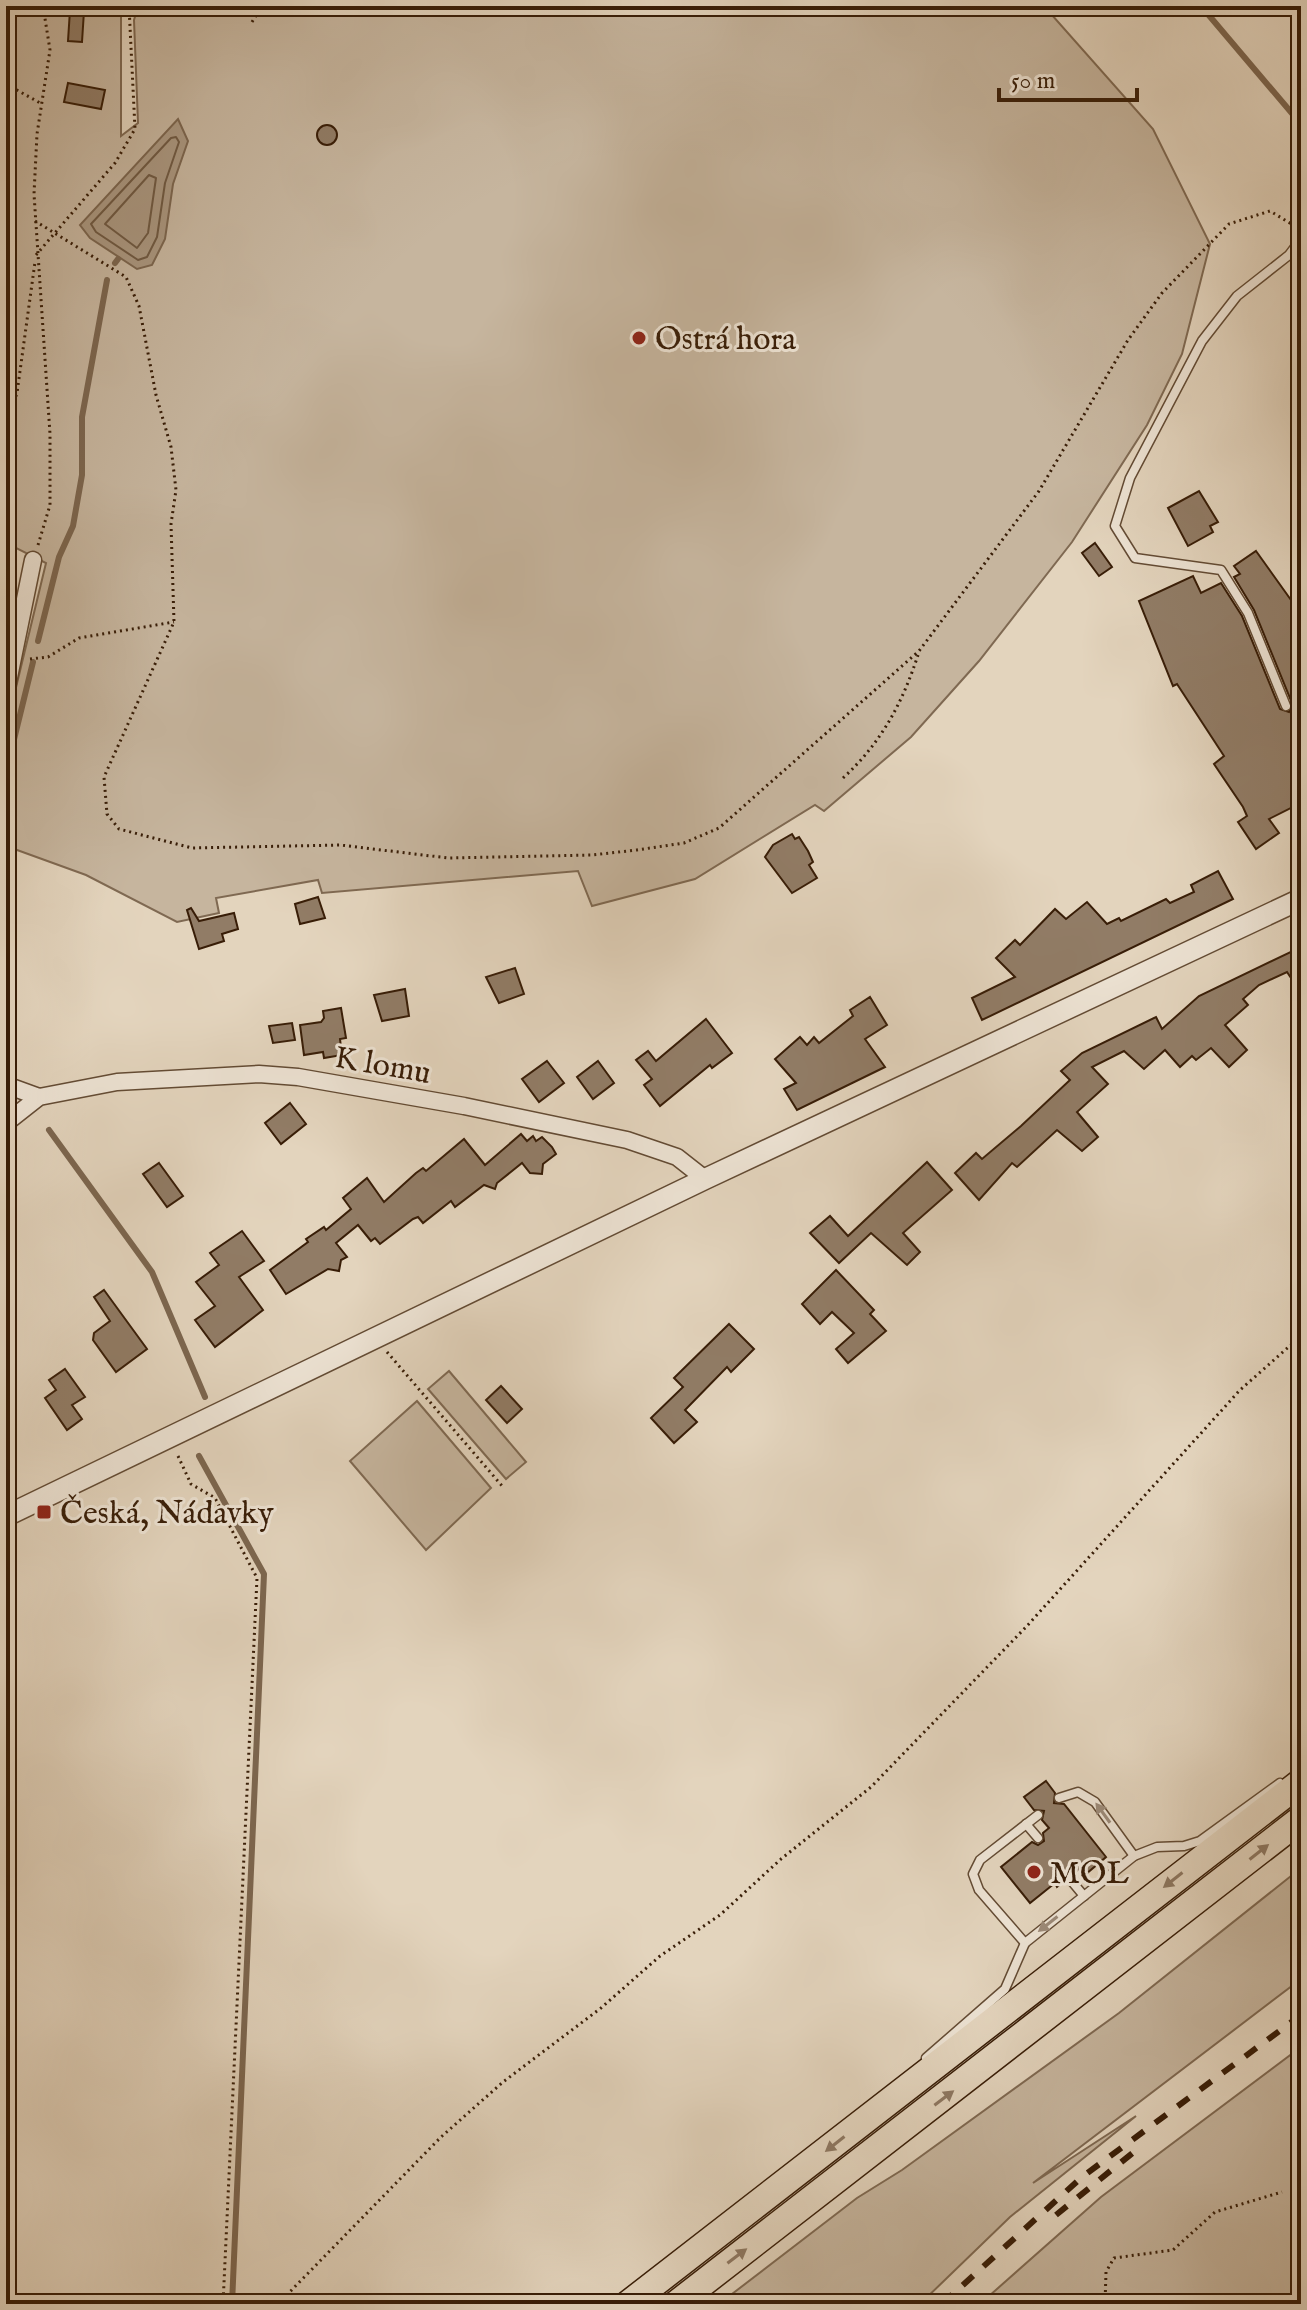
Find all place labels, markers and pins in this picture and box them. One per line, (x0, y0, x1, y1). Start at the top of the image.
place label: Ostrá hora (655, 320, 796, 361)
marker: Ostrá hora (630, 329, 648, 347)
place label: Česká, Nádavky (60, 1494, 274, 1535)
marker: Česká, Nádavky (35, 1503, 53, 1521)
place label: MOL (1050, 1854, 1129, 1895)
marker: MOL (1025, 1863, 1043, 1881)

